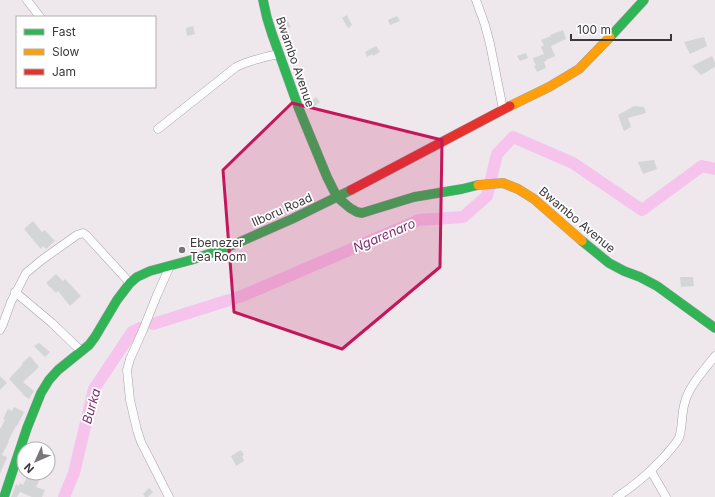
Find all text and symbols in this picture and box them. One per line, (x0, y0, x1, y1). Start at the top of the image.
street label: Bwambo Avenue (273, 14, 318, 109)
legend (16, 16, 156, 88)
scale bar (571, 16, 671, 42)
text: 100 m (577, 22, 611, 37)
text: Fast (52, 24, 76, 39)
text: Slow (52, 44, 80, 59)
text: Jam (52, 64, 76, 79)
street label: Bwambo Avenue (536, 183, 619, 256)
street label: Ilboru Road (249, 190, 314, 230)
water label: Ngarenaro (350, 215, 418, 255)
place label: Ebenezer Tea Room (190, 235, 246, 264)
marker: Ebenezer Tea Room (177, 245, 187, 255)
water label: Burka (78, 386, 104, 426)
north arrow (16, 441, 56, 481)
text: N (21, 460, 37, 476)

